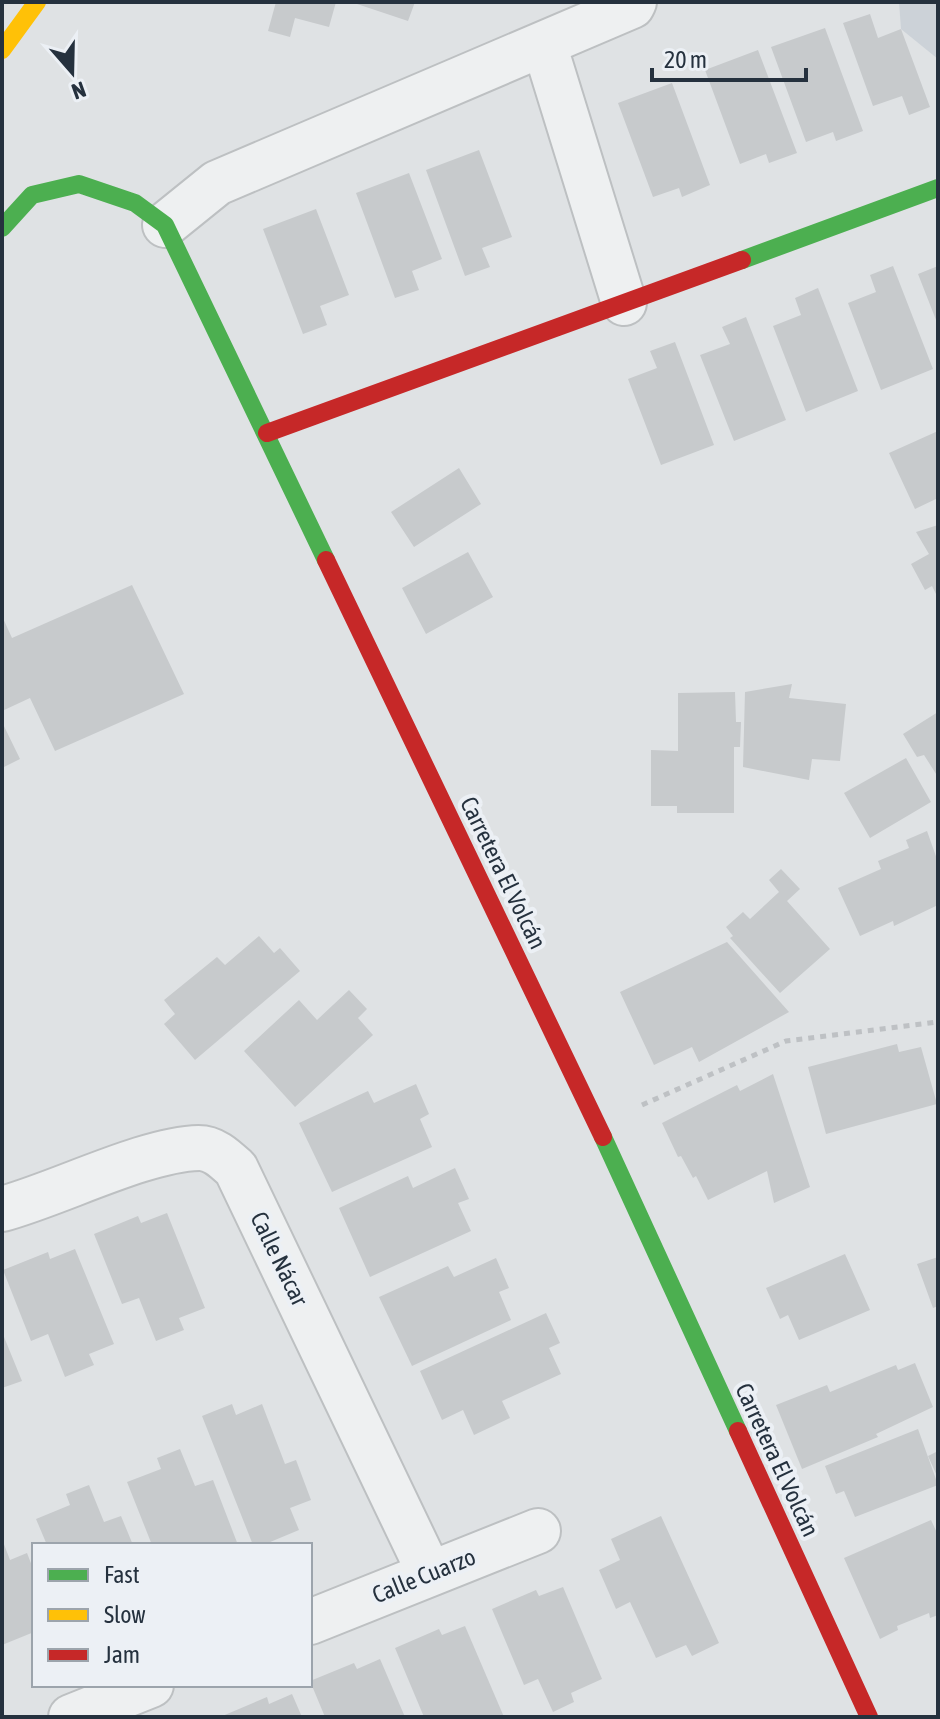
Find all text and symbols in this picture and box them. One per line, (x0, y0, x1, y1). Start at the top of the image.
north arrow (32, 32, 112, 112)
scale bar (652, 32, 806, 82)
text: 20 m (664, 46, 707, 73)
text: N (68, 76, 89, 105)
street label: Carretera El Volcán (455, 792, 552, 953)
street label: Calle Nácar (245, 1207, 314, 1311)
street label: Carretera El Volcán (730, 1379, 825, 1541)
legend (32, 1543, 312, 1687)
street label: Calle Cuarzo (368, 1543, 479, 1608)
text: Fast (104, 1561, 140, 1588)
text: Slow (104, 1601, 146, 1628)
text: Jam (104, 1641, 140, 1668)

